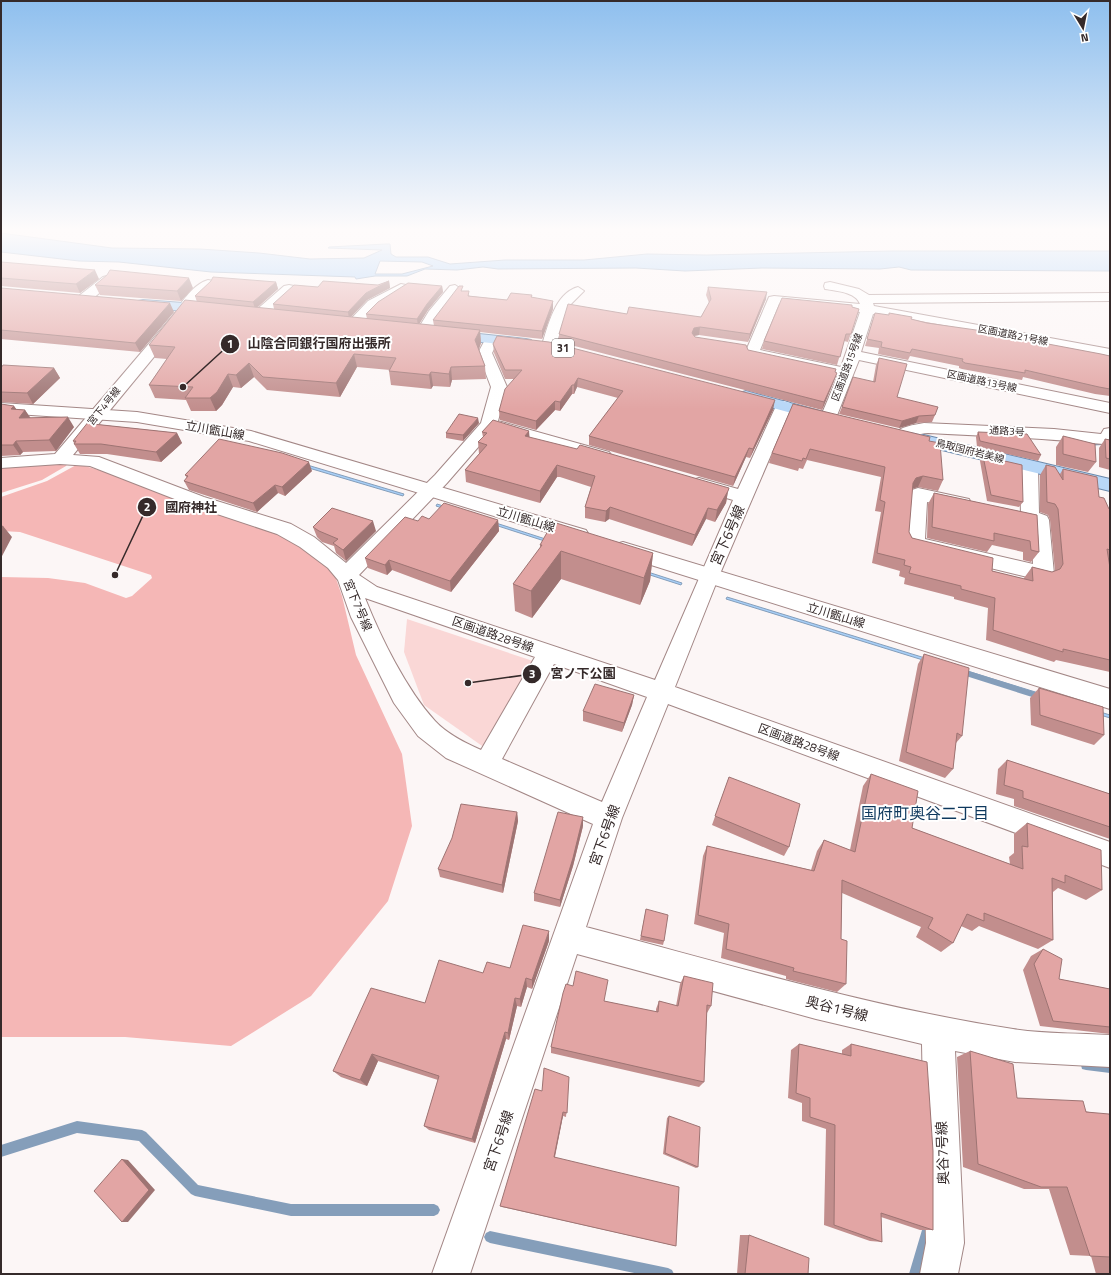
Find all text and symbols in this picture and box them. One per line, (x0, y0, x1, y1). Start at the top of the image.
north arrow (1063, 8, 1103, 48)
text: N (1080, 29, 1090, 46)
street label: 区画道路21号線 (977, 321, 1049, 349)
callout: 山陰合同銀行国府出張所 (220, 331, 399, 356)
street label: 区画道路15号線 (828, 331, 866, 403)
text: 山陰合同銀行国府出張所 (247, 333, 391, 353)
text: 1 (227, 334, 233, 353)
road number: 31 (552, 339, 574, 357)
street label: 区画道路13号線 (946, 366, 1018, 396)
street label: 宮下4号線 (84, 384, 124, 428)
street label: 立川甑山線 (184, 415, 246, 445)
street label: 通路3号 (989, 423, 1025, 439)
street label: 鳥取国府岩美線 (934, 435, 1006, 467)
callout: 國府神社 (137, 495, 225, 520)
text: 2 (144, 497, 150, 516)
text: 國府神社 (165, 497, 217, 517)
street label: 立川甑山線 (495, 501, 557, 537)
street label: 宮下6号線 (704, 502, 750, 568)
street label: 宮下7号線 (339, 576, 377, 634)
street label: 立川甑山線 (805, 597, 867, 633)
street label: 区画道路28号線 (450, 611, 536, 657)
callout: 宮ノ下公園 (522, 661, 623, 686)
text: 宮ノ下公園 (550, 663, 616, 683)
text: 3 (529, 664, 535, 683)
street label: 区画道路28号線 (756, 718, 842, 766)
street label: 宮下6号線 (583, 801, 625, 869)
district label: 国府町奥谷二丁目 (861, 801, 989, 825)
street label: 奥谷1号線 (803, 990, 871, 1026)
street label: 宮下6号線 (478, 1107, 518, 1175)
street label: 奥谷7号線 (930, 1121, 954, 1185)

